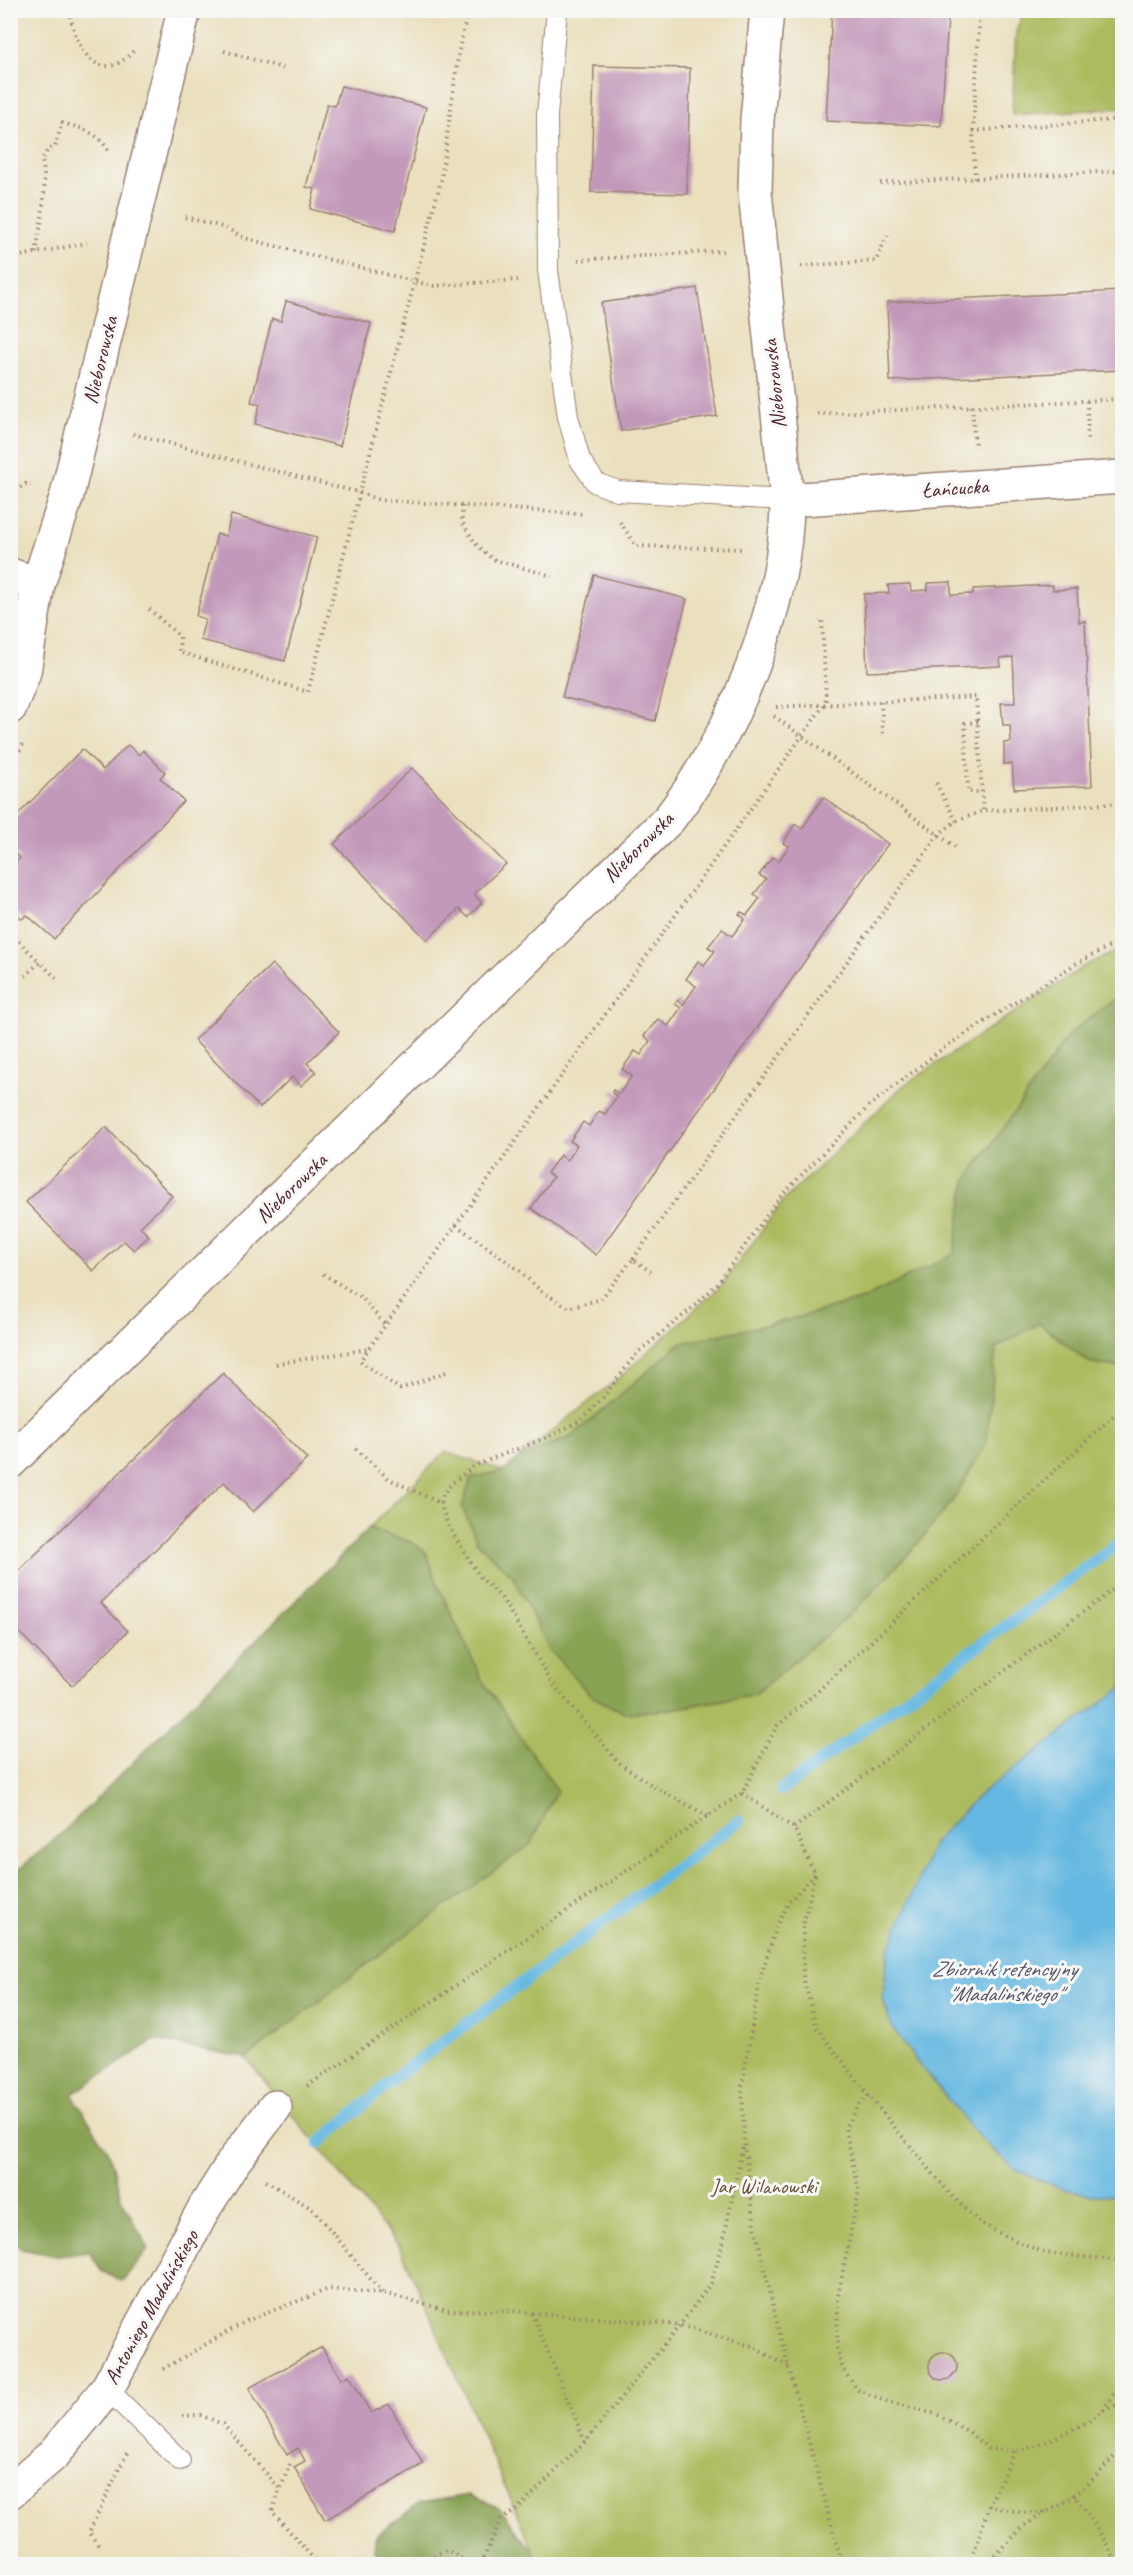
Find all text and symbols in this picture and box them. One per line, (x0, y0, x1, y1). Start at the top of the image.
street label: Nieborowska (77, 312, 124, 407)
street label: Nieborowska (756, 337, 792, 430)
street label: Łańcucka (921, 473, 991, 503)
street label: Nieborowska (597, 805, 680, 888)
street label: Nieborowska (250, 1147, 333, 1228)
water label: Zbiornik retencyjny "Madalińskiego" (932, 1955, 1080, 2008)
park label: Jar Wilanowski (710, 2173, 820, 2199)
street label: Antoniego Madalińskiego (98, 2224, 205, 2389)

